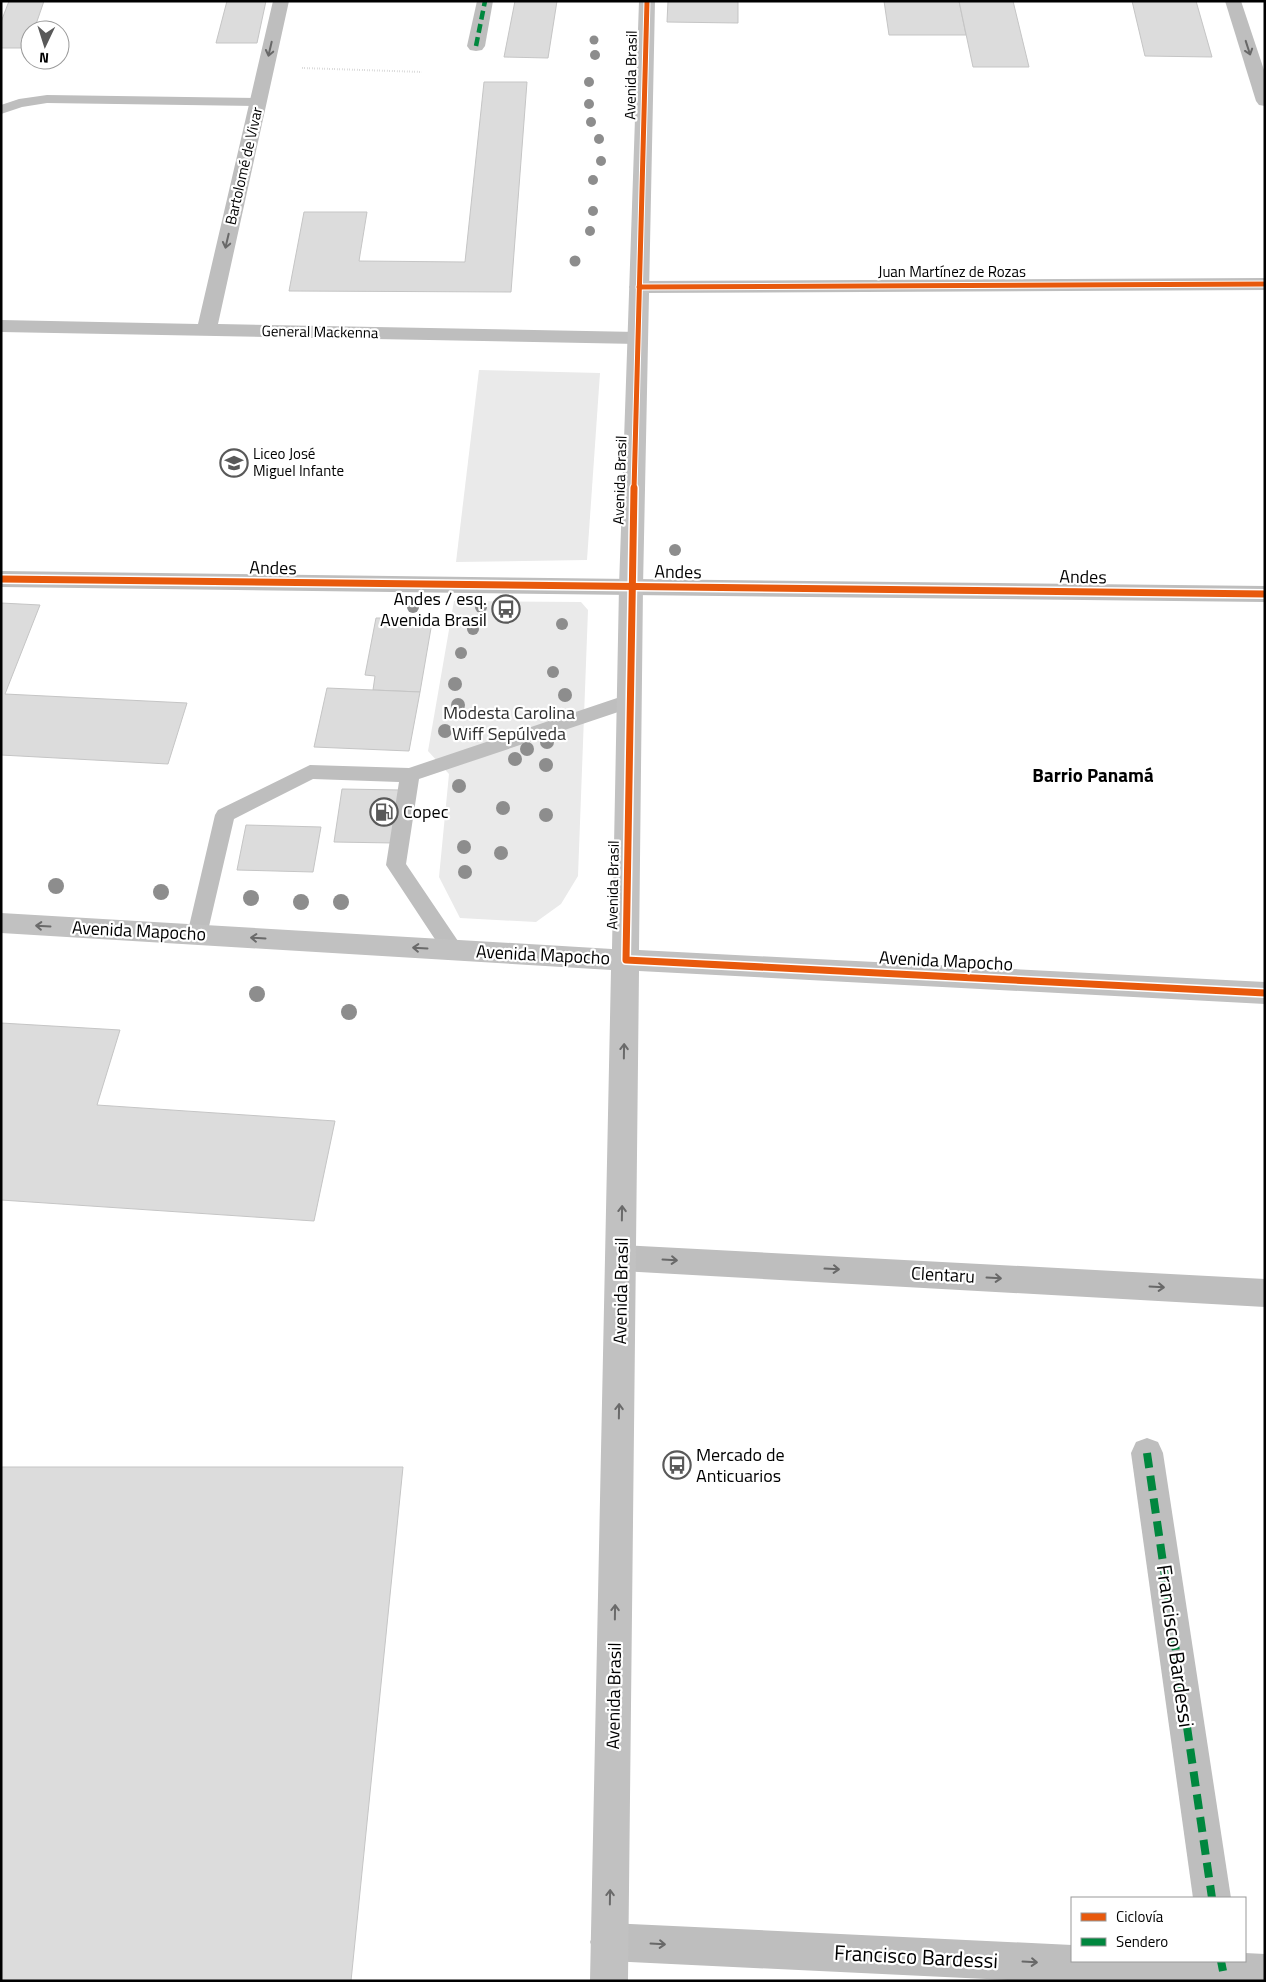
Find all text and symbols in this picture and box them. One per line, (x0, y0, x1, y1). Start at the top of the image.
north arrow (20, 20, 70, 70)
street label: Avenida Brasil (618, 30, 643, 120)
one-way arrow (1243, 39, 1253, 55)
one-way arrow (265, 40, 274, 56)
text: N (38, 48, 50, 69)
street label: Bartolomé de Vivar (219, 105, 268, 227)
one-way arrow (222, 233, 231, 249)
street label: Juan Martínez de Rozas (878, 260, 1026, 283)
street label: General Mackenna (261, 319, 379, 344)
street label: Avenida Brasil (606, 435, 633, 525)
place label: Liceo José Miguel Infante (253, 442, 344, 482)
school or university icon: Liceo José Miguel Infante (219, 448, 249, 478)
street label: Andes (249, 554, 297, 581)
street label: Andes (654, 558, 702, 585)
street label: Andes (1059, 563, 1107, 590)
place label: Andes / esq. Avenida Brasil (380, 585, 487, 633)
bus stop icon: Andes / esq. Avenida Brasil (491, 594, 521, 624)
park label: Modesta Carolina Wiff Sepúlveda (443, 699, 575, 747)
district label: Barrio Panamá (1032, 760, 1154, 789)
fuel station icon: Copec (369, 797, 399, 827)
place label: Copec (403, 798, 449, 825)
street label: Avenida Brasil (600, 840, 625, 930)
street label: Avenida Mapocho (71, 914, 207, 947)
one-way arrow (35, 921, 51, 930)
one-way arrow (250, 934, 266, 943)
street label: Avenida Mapocho (475, 938, 611, 971)
one-way arrow (412, 943, 428, 952)
street label: Avenida Mapocho (878, 944, 1014, 977)
one-way arrow (619, 1043, 629, 1060)
one-way arrow (617, 1206, 627, 1222)
street label: Avenida Brasil (606, 1237, 635, 1345)
one-way arrow (662, 1256, 678, 1265)
street label: Clentaru (910, 1259, 976, 1290)
one-way arrow (824, 1265, 840, 1274)
one-way arrow (986, 1273, 1002, 1283)
one-way arrow (1148, 1282, 1164, 1291)
one-way arrow (614, 1403, 623, 1419)
place label: Mercado de Anticuarios (696, 1441, 785, 1489)
bus stop icon: Mercado de Anticuarios (662, 1450, 692, 1480)
street label: Francisco Bardessi (1149, 1562, 1203, 1729)
one-way arrow (610, 1604, 620, 1620)
street label: Avenida Brasil (599, 1642, 628, 1750)
one-way arrow (605, 1889, 615, 1906)
legend (1071, 1897, 1246, 1962)
text: Ciclovía (1116, 1905, 1164, 1928)
text: Sendero (1116, 1930, 1168, 1953)
street label: Francisco Bardessi (833, 1936, 999, 1976)
one-way arrow (650, 1940, 666, 1949)
one-way arrow (1022, 1957, 1038, 1967)

